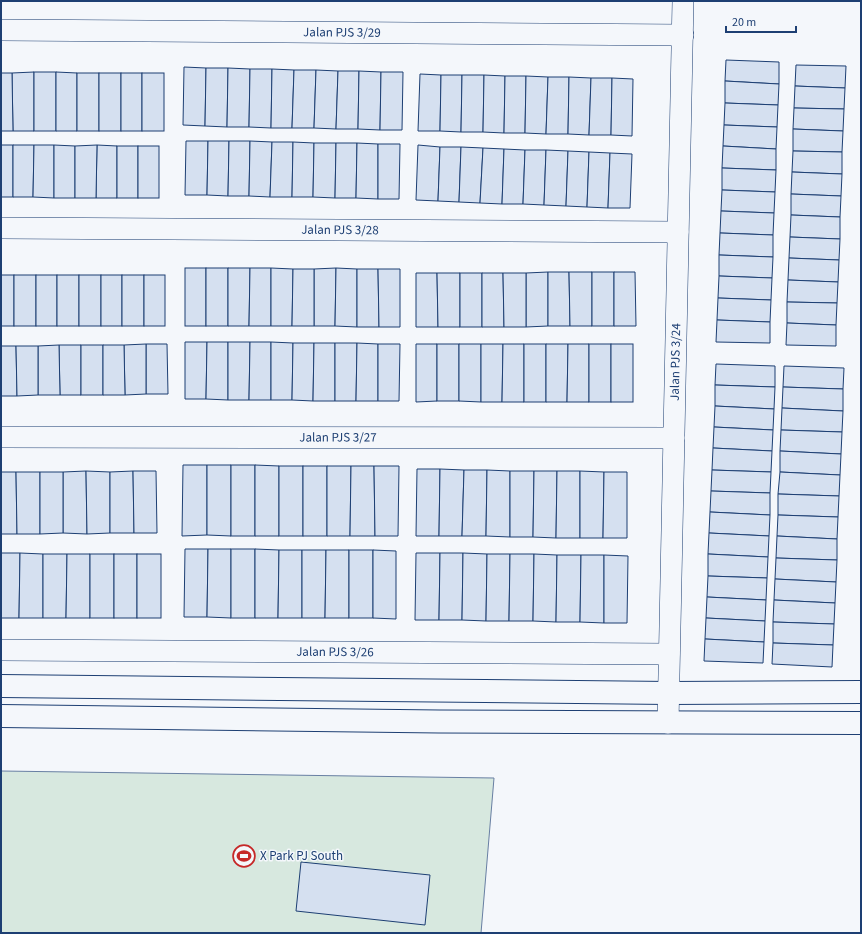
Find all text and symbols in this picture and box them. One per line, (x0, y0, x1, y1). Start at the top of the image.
scale bar (726, 8, 796, 34)
text: 20 m (732, 14, 756, 31)
street label: Jalan PJS 3/29 (303, 23, 381, 42)
street label: Jalan PJS 3/28 (301, 221, 379, 239)
street label: Jalan PJS 3/24 (666, 323, 685, 401)
street label: Jalan PJS 3/27 (299, 428, 377, 447)
street label: Jalan PJS 3/26 (296, 643, 374, 661)
sports icon: X Park PJ South (231, 843, 257, 869)
place label: X Park PJ South (260, 847, 343, 865)

